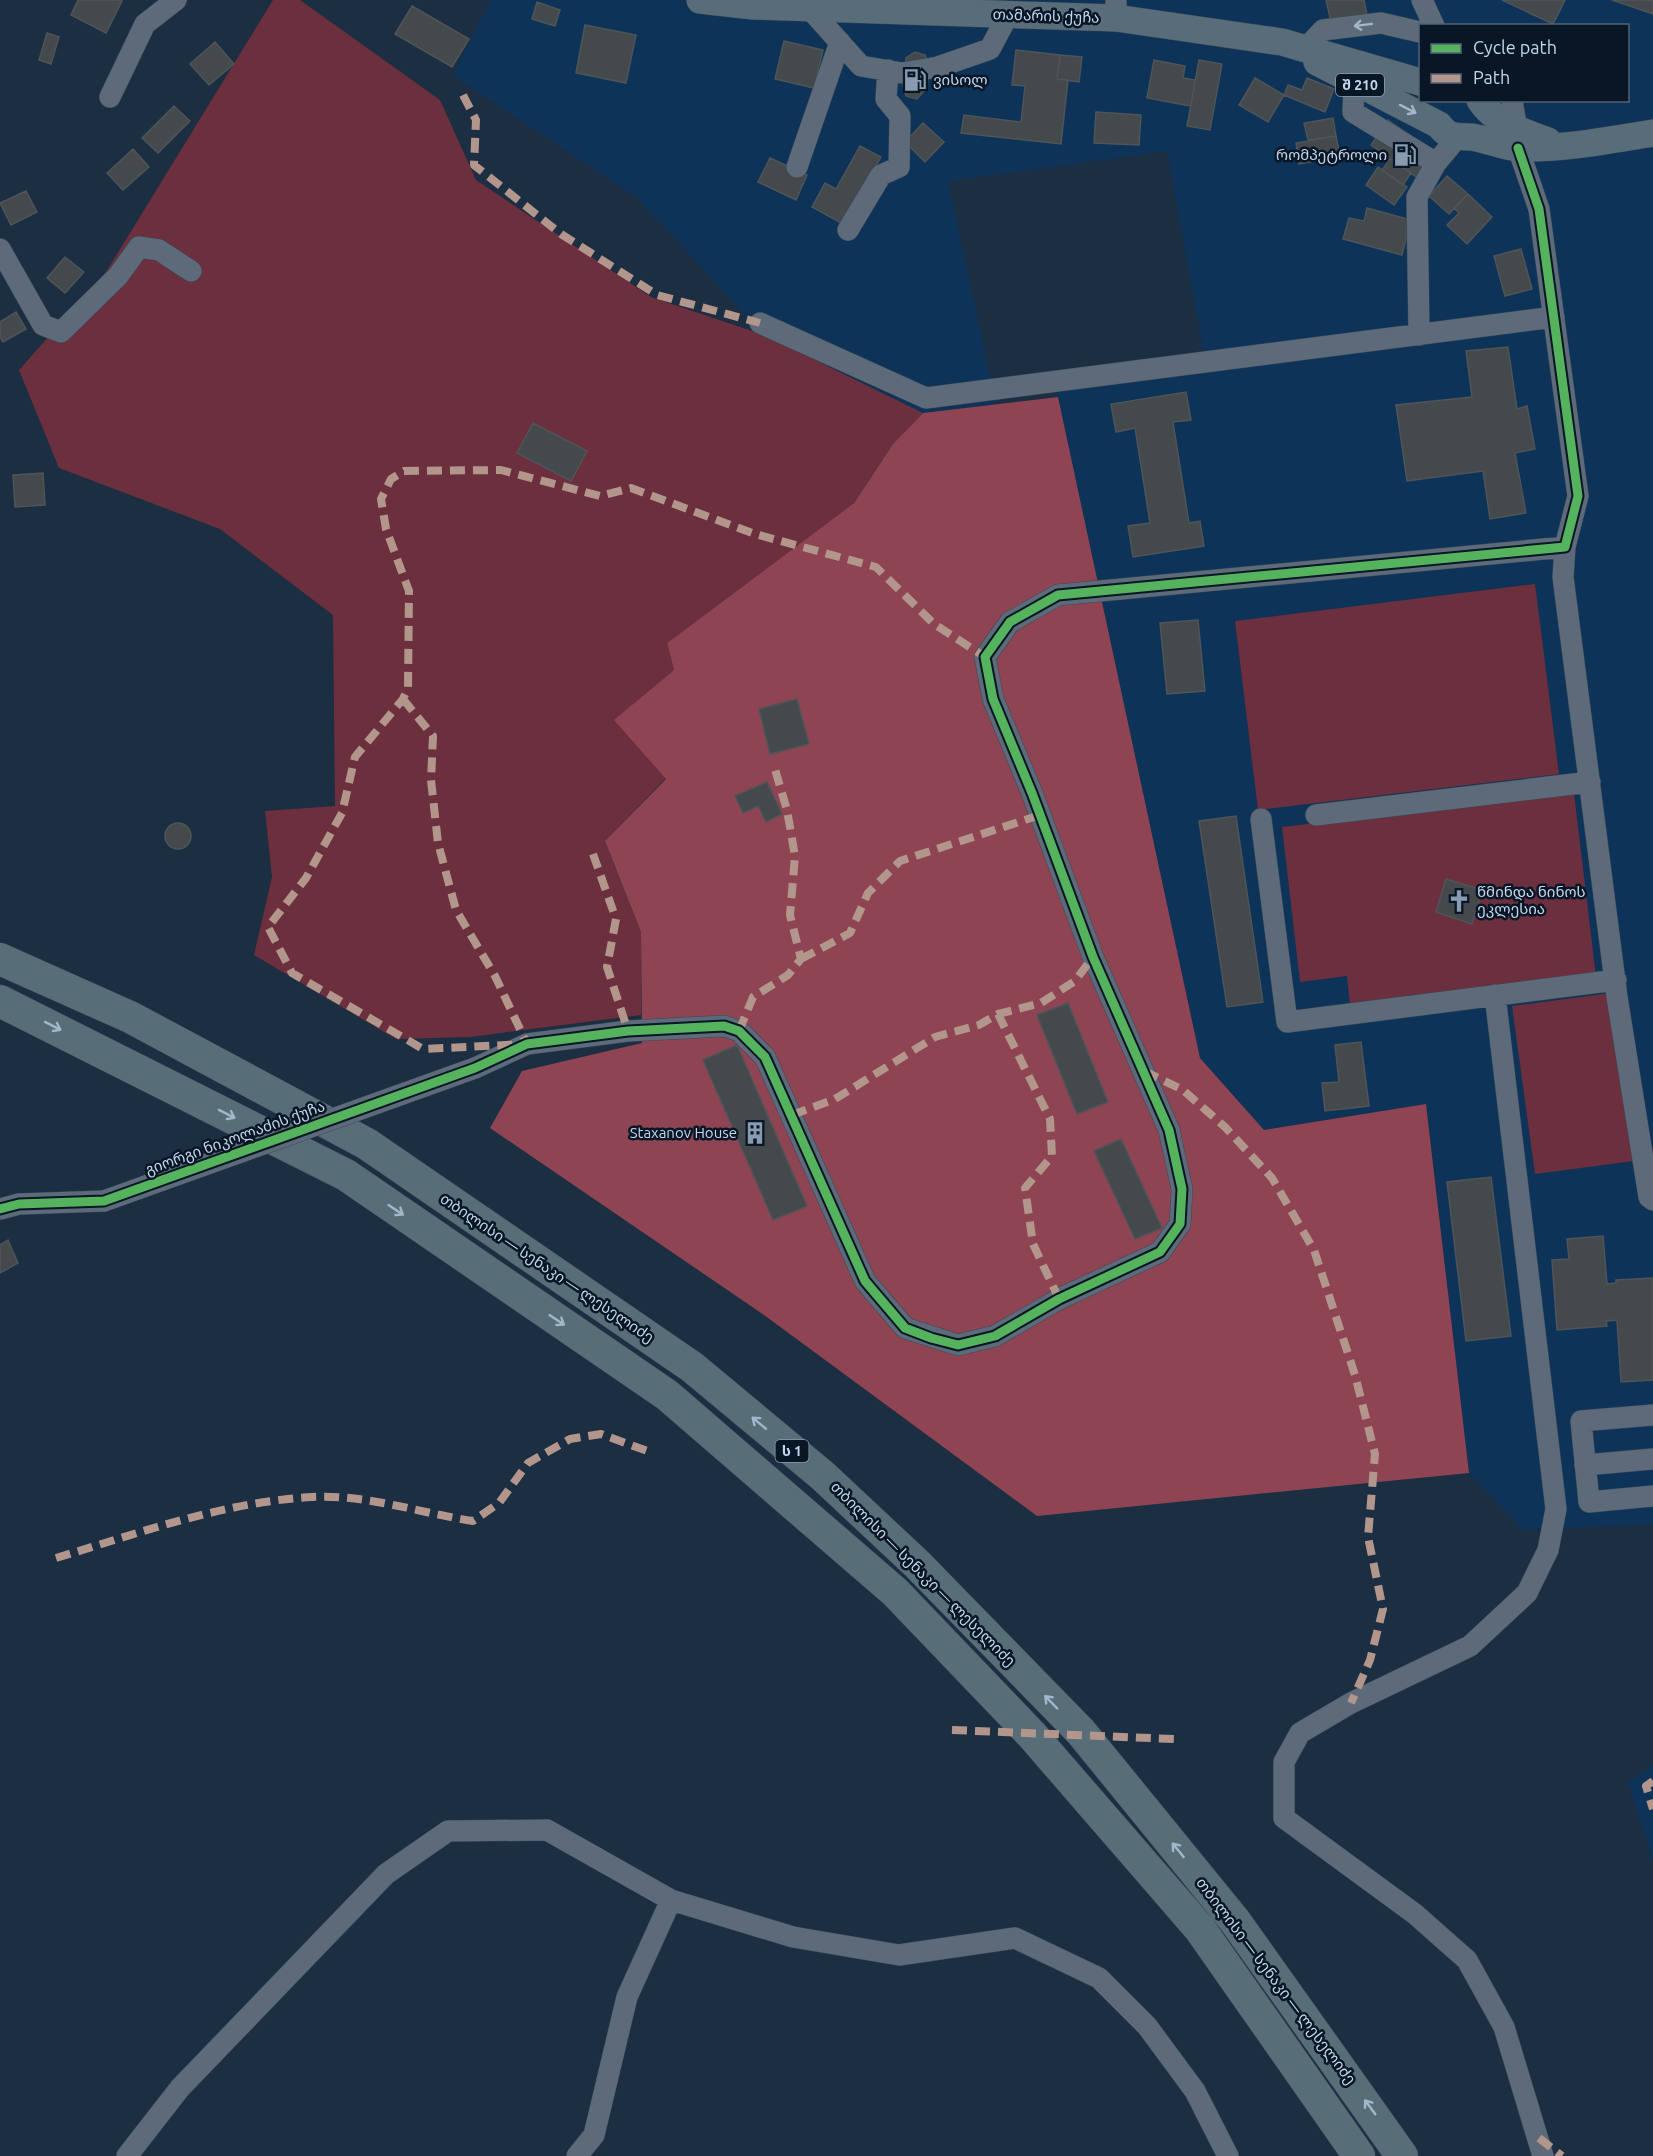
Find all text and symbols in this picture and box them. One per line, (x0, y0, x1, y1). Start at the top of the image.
street label: თამარის ქუჩა (992, 5, 1100, 27)
one-way arrow (1354, 20, 1374, 31)
legend (1419, 24, 1629, 102)
text: Cycle path (1473, 37, 1557, 57)
fuel station icon: ვისოლ (902, 67, 928, 93)
text: Path (1473, 67, 1510, 87)
place label: ვისოლ (933, 71, 988, 89)
road number: შ 210 (1336, 74, 1384, 96)
one-way arrow (1399, 104, 1417, 115)
fuel station icon: რომპეტროლი (1392, 142, 1418, 168)
place label: რომპეტროლი (1276, 146, 1387, 164)
place label: წმინდა ნინოს ეკლესია (1477, 883, 1586, 918)
church icon: წმინდა ნინოს ეკლესია (1446, 888, 1472, 914)
one-way arrow (44, 1020, 61, 1032)
street label: გიორგი ნიკოლაძის ქუჩა (143, 1097, 327, 1179)
one-way arrow (217, 1109, 235, 1121)
building icon: Staxanov House (742, 1120, 768, 1146)
place label: Staxanov House (630, 1124, 737, 1141)
street label: თბილისი — სენაკი — ლესელიძე (437, 1190, 657, 1346)
one-way arrow (388, 1204, 404, 1216)
one-way arrow (549, 1314, 565, 1326)
one-way arrow (751, 1416, 767, 1429)
road number: ს 1 (776, 1440, 808, 1462)
street label: თბილისი — სენაკი — ლესელიძე (827, 1478, 1019, 1670)
one-way arrow (1044, 1694, 1059, 1709)
one-way arrow (1171, 1843, 1185, 1858)
street label: თბილისი — სენაკი — ლესელიძე (1192, 1874, 1360, 2088)
one-way arrow (1364, 2100, 1376, 2116)

